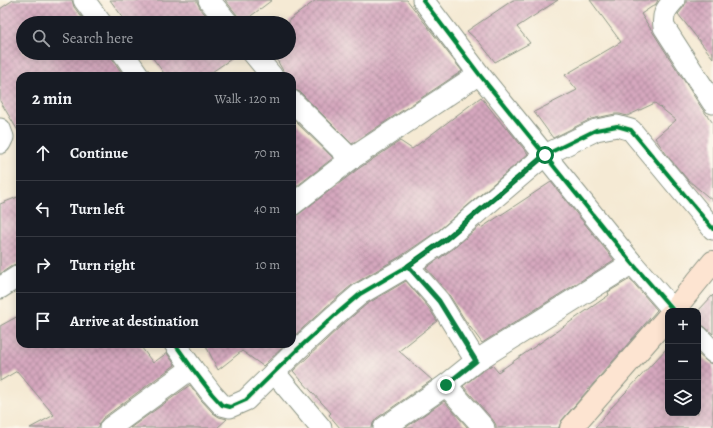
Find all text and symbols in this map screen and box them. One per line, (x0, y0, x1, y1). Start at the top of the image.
search box (16, 16, 296, 60)
icon: search (30, 27, 52, 49)
text: Search here (62, 28, 133, 48)
text: 2 min (32, 87, 72, 110)
text: Walk · 120 m (215, 90, 280, 107)
icon: ahead (32, 142, 54, 164)
text: Continue (70, 143, 128, 163)
text: 70 m (254, 144, 280, 161)
route start (536, 146, 554, 164)
icon: left (32, 198, 54, 220)
text: Turn left (70, 199, 125, 219)
text: 40 m (254, 200, 280, 217)
icon: right (32, 254, 54, 276)
text: Turn right (70, 255, 135, 275)
text: 10 m (255, 256, 280, 273)
map controls (665, 308, 701, 416)
button: + (665, 308, 701, 344)
icon: arrive (32, 310, 54, 332)
text: Arrive at destination (70, 311, 199, 331)
button: − (665, 344, 701, 380)
route end (437, 376, 455, 394)
button: layers (665, 380, 701, 416)

